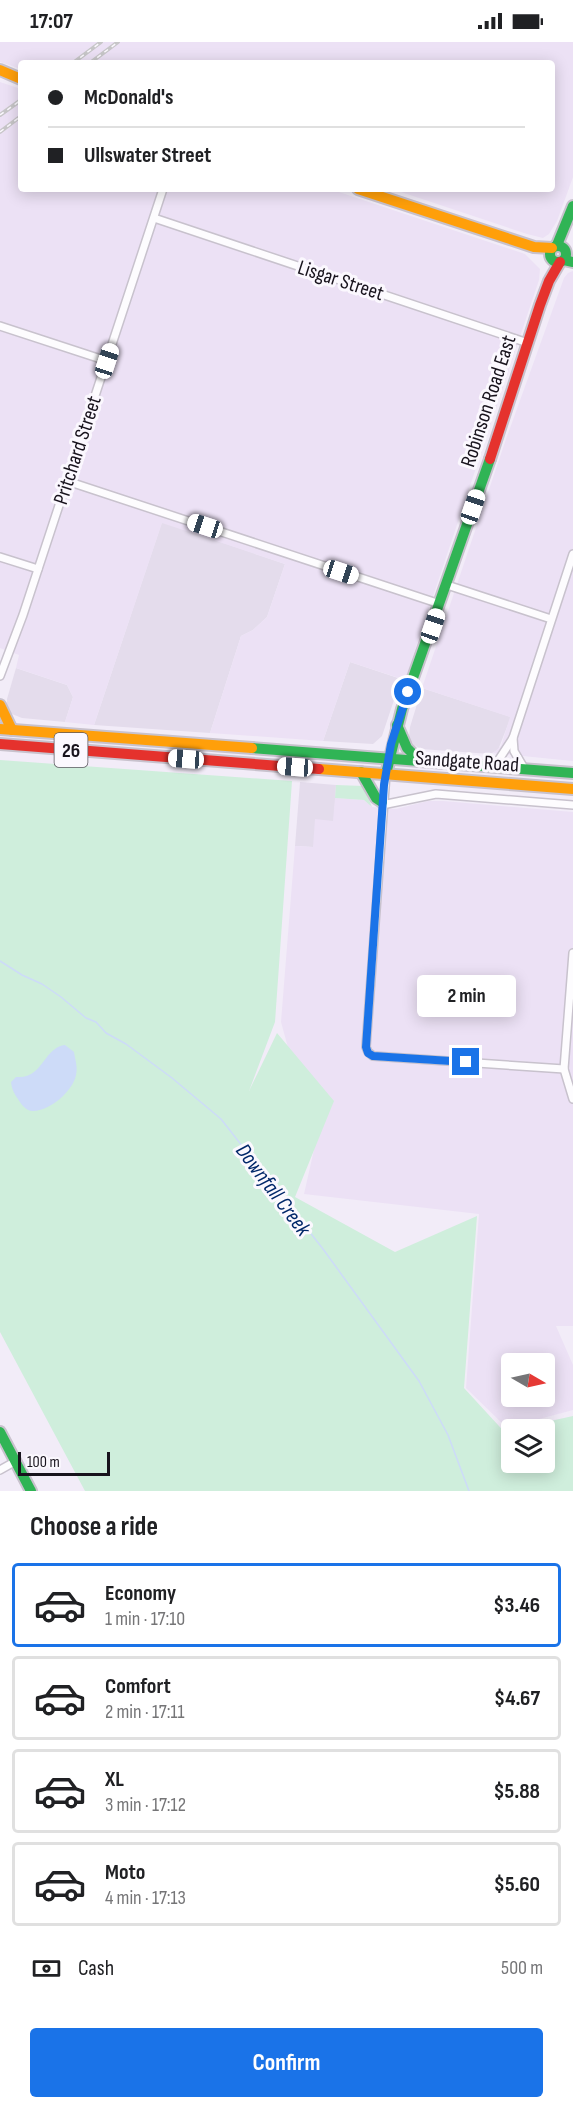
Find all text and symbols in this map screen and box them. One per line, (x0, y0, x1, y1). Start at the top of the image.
text: 17:07 (30, 8, 73, 35)
text: McDonald's (84, 84, 173, 111)
text: Ullswater Street (84, 142, 211, 169)
street label: Lisgar Street (295, 255, 387, 306)
street label: Robinson Road East (455, 332, 522, 470)
car (93, 341, 121, 381)
street label: Pritchard Street (48, 393, 107, 508)
car (459, 487, 487, 527)
car (185, 512, 225, 540)
car (321, 558, 361, 586)
car (419, 606, 447, 646)
route start (394, 678, 421, 705)
road number: 26 (54, 733, 88, 767)
street label: Sandgate Road (414, 745, 520, 778)
car (167, 749, 205, 769)
car (276, 757, 314, 777)
callout: 2 min (416, 975, 516, 1017)
text: 2 min (447, 984, 486, 1008)
route end (452, 1048, 479, 1075)
water label: Downfall Creek (229, 1138, 317, 1242)
north arrow (501, 1353, 555, 1407)
map controls (501, 1353, 555, 1473)
button: layers (501, 1419, 555, 1473)
scale bar (18, 1449, 110, 1476)
text: 100 m (27, 1453, 60, 1472)
text: Choose a ride (30, 1511, 158, 1543)
icon: car (33, 1578, 87, 1632)
text: Economy (105, 1580, 176, 1607)
text: $3.46 (493, 1592, 540, 1619)
text: 1 min · 17:10 (105, 1607, 185, 1631)
icon: car (33, 1671, 87, 1725)
text: Comfort (105, 1673, 171, 1700)
text: $4.67 (494, 1685, 540, 1712)
text: 2 min · 17:11 (105, 1700, 184, 1724)
icon: car (33, 1764, 87, 1818)
text: XL (105, 1766, 124, 1793)
text: $5.88 (493, 1778, 540, 1805)
text: 3 min · 17:12 (105, 1793, 186, 1817)
icon: car (33, 1857, 87, 1911)
text: Moto (105, 1859, 145, 1886)
text: $5.60 (494, 1871, 540, 1898)
text: 4 min · 17:13 (105, 1886, 186, 1910)
icon: cash (30, 1952, 63, 1985)
text: Cash (78, 1955, 114, 1982)
text: 500 m (501, 1956, 543, 1980)
button: Confirm (30, 2028, 543, 2097)

